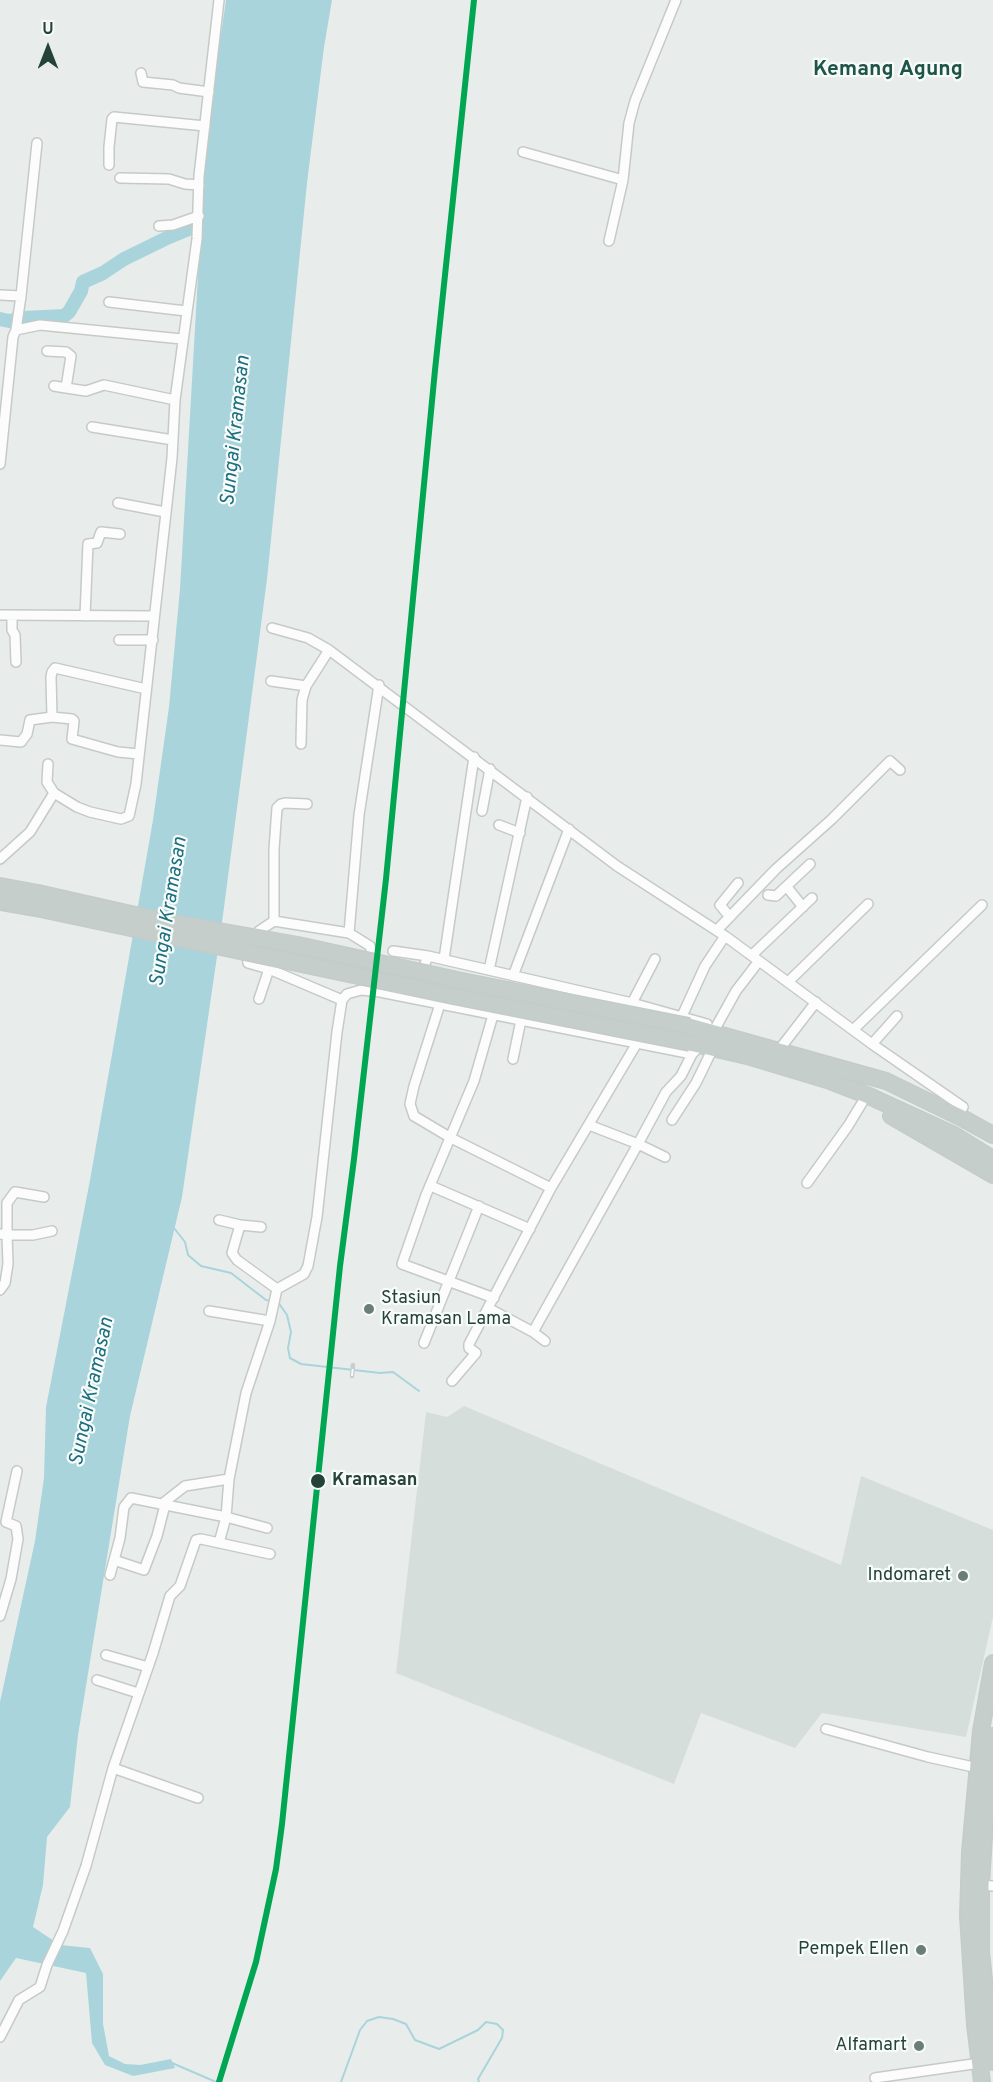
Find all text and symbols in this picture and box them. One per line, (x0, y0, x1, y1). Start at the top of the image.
north arrow (18, 18, 78, 78)
text: U (42, 20, 54, 40)
district label: Kemang Agung (813, 58, 963, 84)
water label: Sungai Kramasan (217, 355, 257, 507)
water label: Sungai Kramasan (146, 836, 194, 988)
place label: Stasiun Kramasan Lama (381, 1288, 511, 1330)
marker: Stasiun Kramasan Lama (362, 1302, 376, 1316)
water label: Sungai Kramasan (66, 1316, 120, 1468)
place label: Kramasan (332, 1470, 417, 1492)
marker: Kramasan (309, 1472, 327, 1490)
place label: Indomaret (868, 1565, 951, 1587)
marker: Indomaret (956, 1569, 970, 1583)
place label: Pempek Ellen (798, 1939, 909, 1961)
marker: Pempek Ellen (914, 1943, 928, 1957)
place label: Alfamart (835, 2035, 907, 2057)
marker: Alfamart (912, 2039, 926, 2053)

